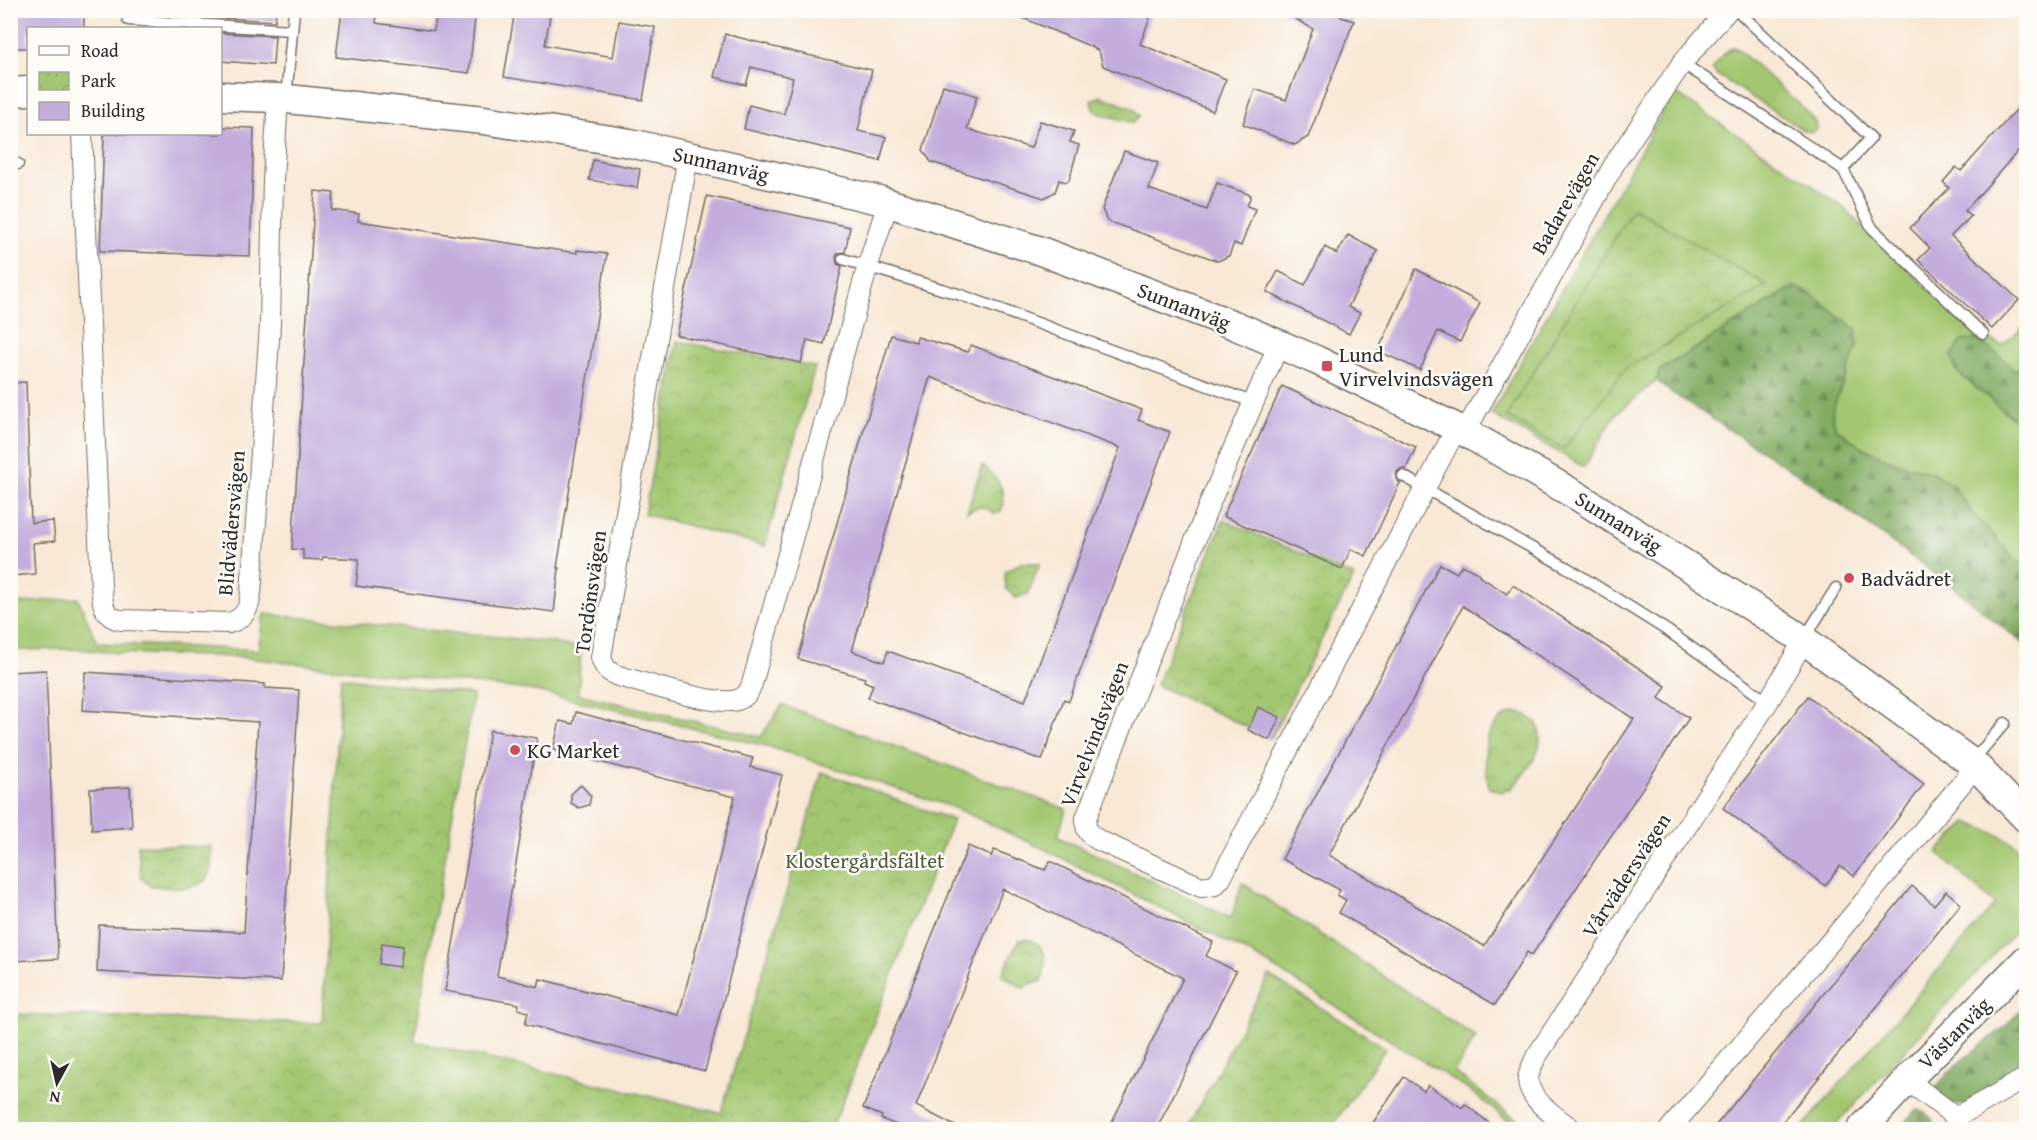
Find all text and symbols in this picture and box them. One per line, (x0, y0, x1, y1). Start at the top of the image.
legend (27, 27, 222, 135)
text: Road (81, 37, 119, 64)
text: Park (81, 67, 117, 94)
text: Building (81, 97, 145, 124)
street label: Sunnanväg (670, 138, 773, 190)
street label: Badarevägen (1523, 146, 1607, 260)
street label: Sunnanväg (1133, 274, 1236, 338)
place label: Lund Virvelvindsvägen (1339, 339, 1493, 394)
marker: Lund Virvelvindsvägen (1320, 359, 1334, 373)
street label: Blidvädersvägen (209, 449, 253, 597)
street label: Sunnanväg (1569, 483, 1669, 561)
street label: Tordönsvägen (566, 528, 614, 656)
place label: Badvädret (1861, 563, 1952, 594)
marker: Badvädret (1842, 571, 1856, 585)
street label: Virvelvindsvägen (1052, 656, 1136, 812)
place label: KG Market (527, 735, 620, 766)
marker: KG Market (508, 743, 522, 757)
street label: Vårvädersvägen (1574, 806, 1678, 944)
park label: Klostergårdsfältet (786, 845, 945, 876)
street label: Västanväg (1911, 989, 1998, 1076)
north arrow (27, 1053, 87, 1113)
text: N (48, 1085, 62, 1110)

